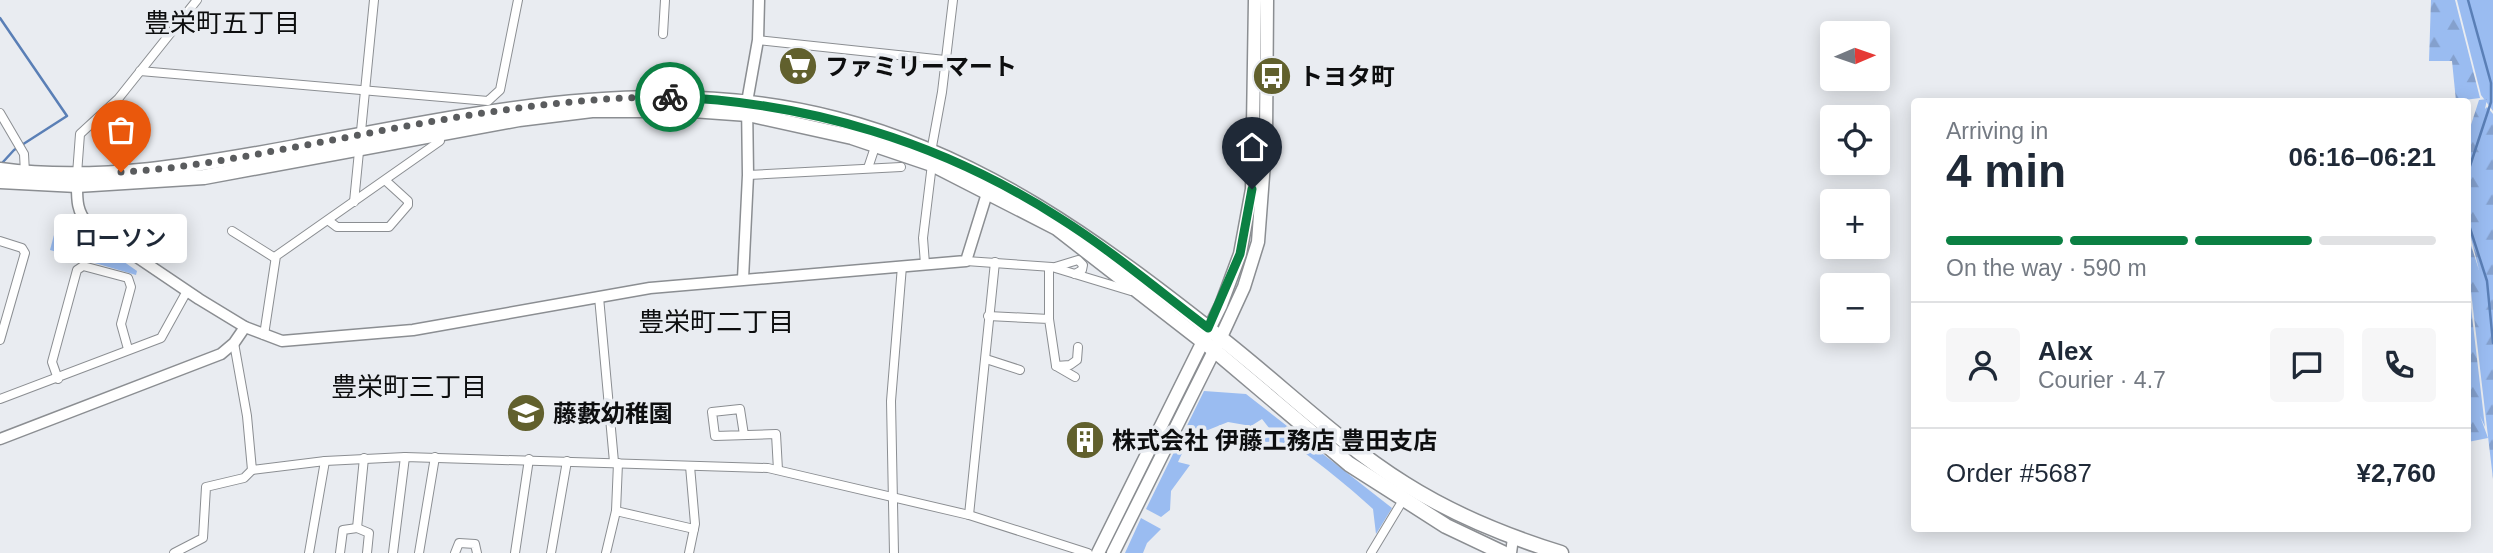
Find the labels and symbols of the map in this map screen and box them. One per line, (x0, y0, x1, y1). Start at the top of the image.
district label: 豊栄町五丁目 (144, 8, 300, 38)
north arrow (1820, 21, 1890, 91)
supermarket icon: ファミリーマート (777, 45, 819, 87)
place label: ファミリーマート (825, 53, 1017, 80)
bus stop icon: トヨタ町 (1251, 55, 1293, 97)
courier (635, 62, 705, 132)
place label: トヨタ町 (1299, 63, 1395, 90)
pin (91, 100, 151, 172)
pin (1222, 117, 1282, 189)
callout: ローソン (54, 214, 188, 263)
district label: 豊栄町二丁目 (638, 307, 794, 337)
district label: 豊栄町三丁目 (331, 372, 487, 402)
school or university icon: 藤藪幼稚園 (505, 392, 547, 434)
place label: 藤藪幼稚園 (553, 400, 673, 427)
building icon: 株式会社 伊藤工務店 豊田支店 (1064, 419, 1106, 461)
place label: 株式会社 伊藤工務店 豊田支店 (1112, 427, 1437, 454)

